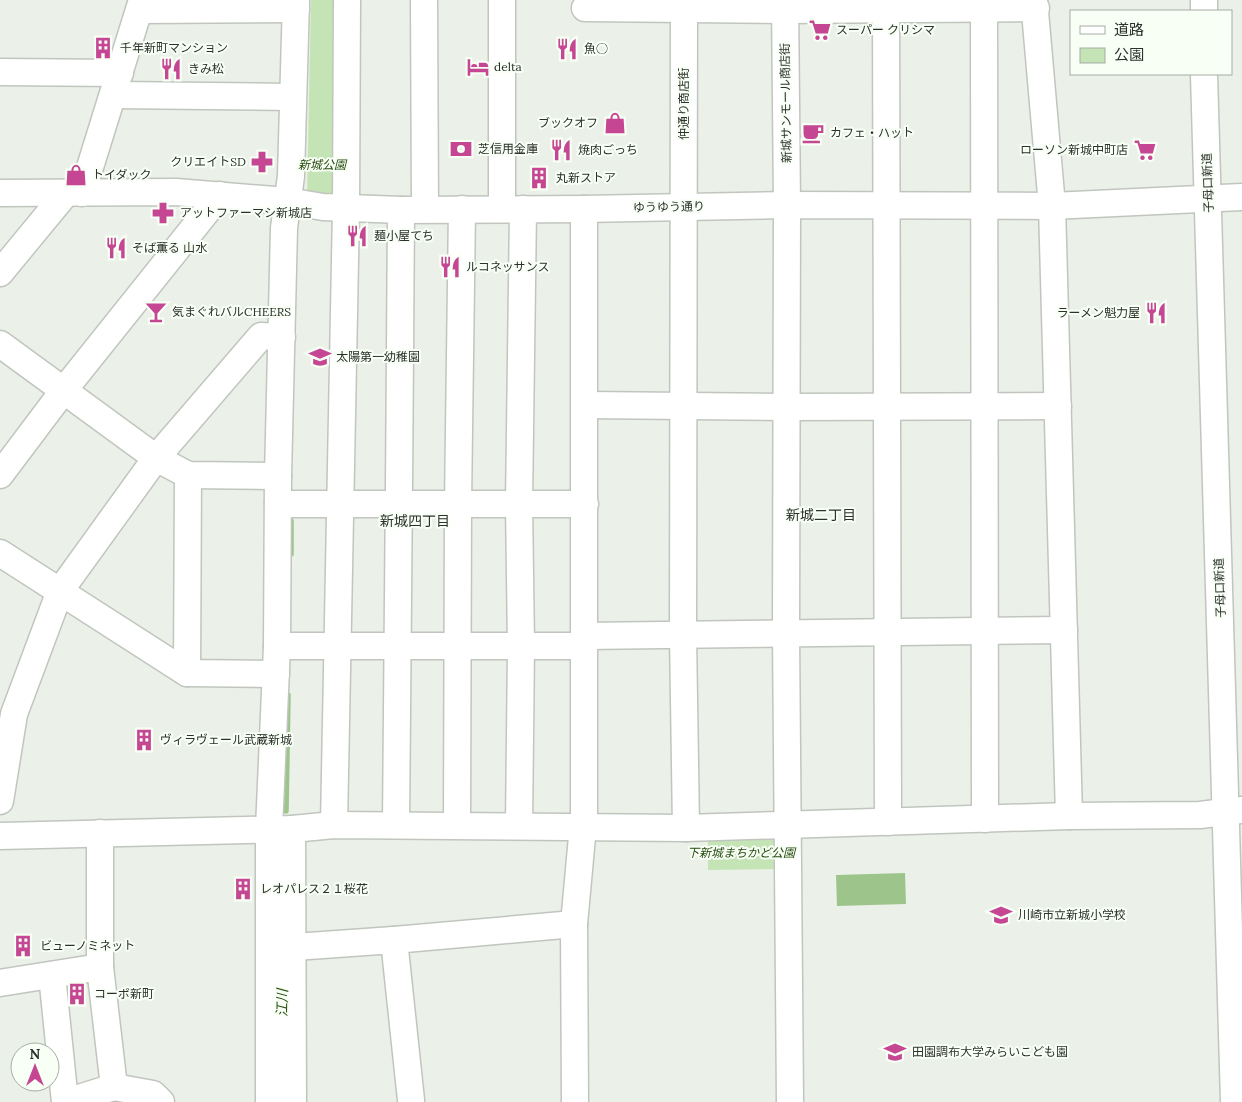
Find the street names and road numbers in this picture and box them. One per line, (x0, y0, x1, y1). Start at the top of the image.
street label: 新城サンモール商店街 (777, 43, 794, 163)
street label: 仲通り商店街 (676, 68, 691, 140)
street label: 子母口新道 (1199, 153, 1216, 213)
street label: ゆうゆう通り (633, 198, 705, 215)
street label: 子母口新道 (1211, 558, 1228, 618)

